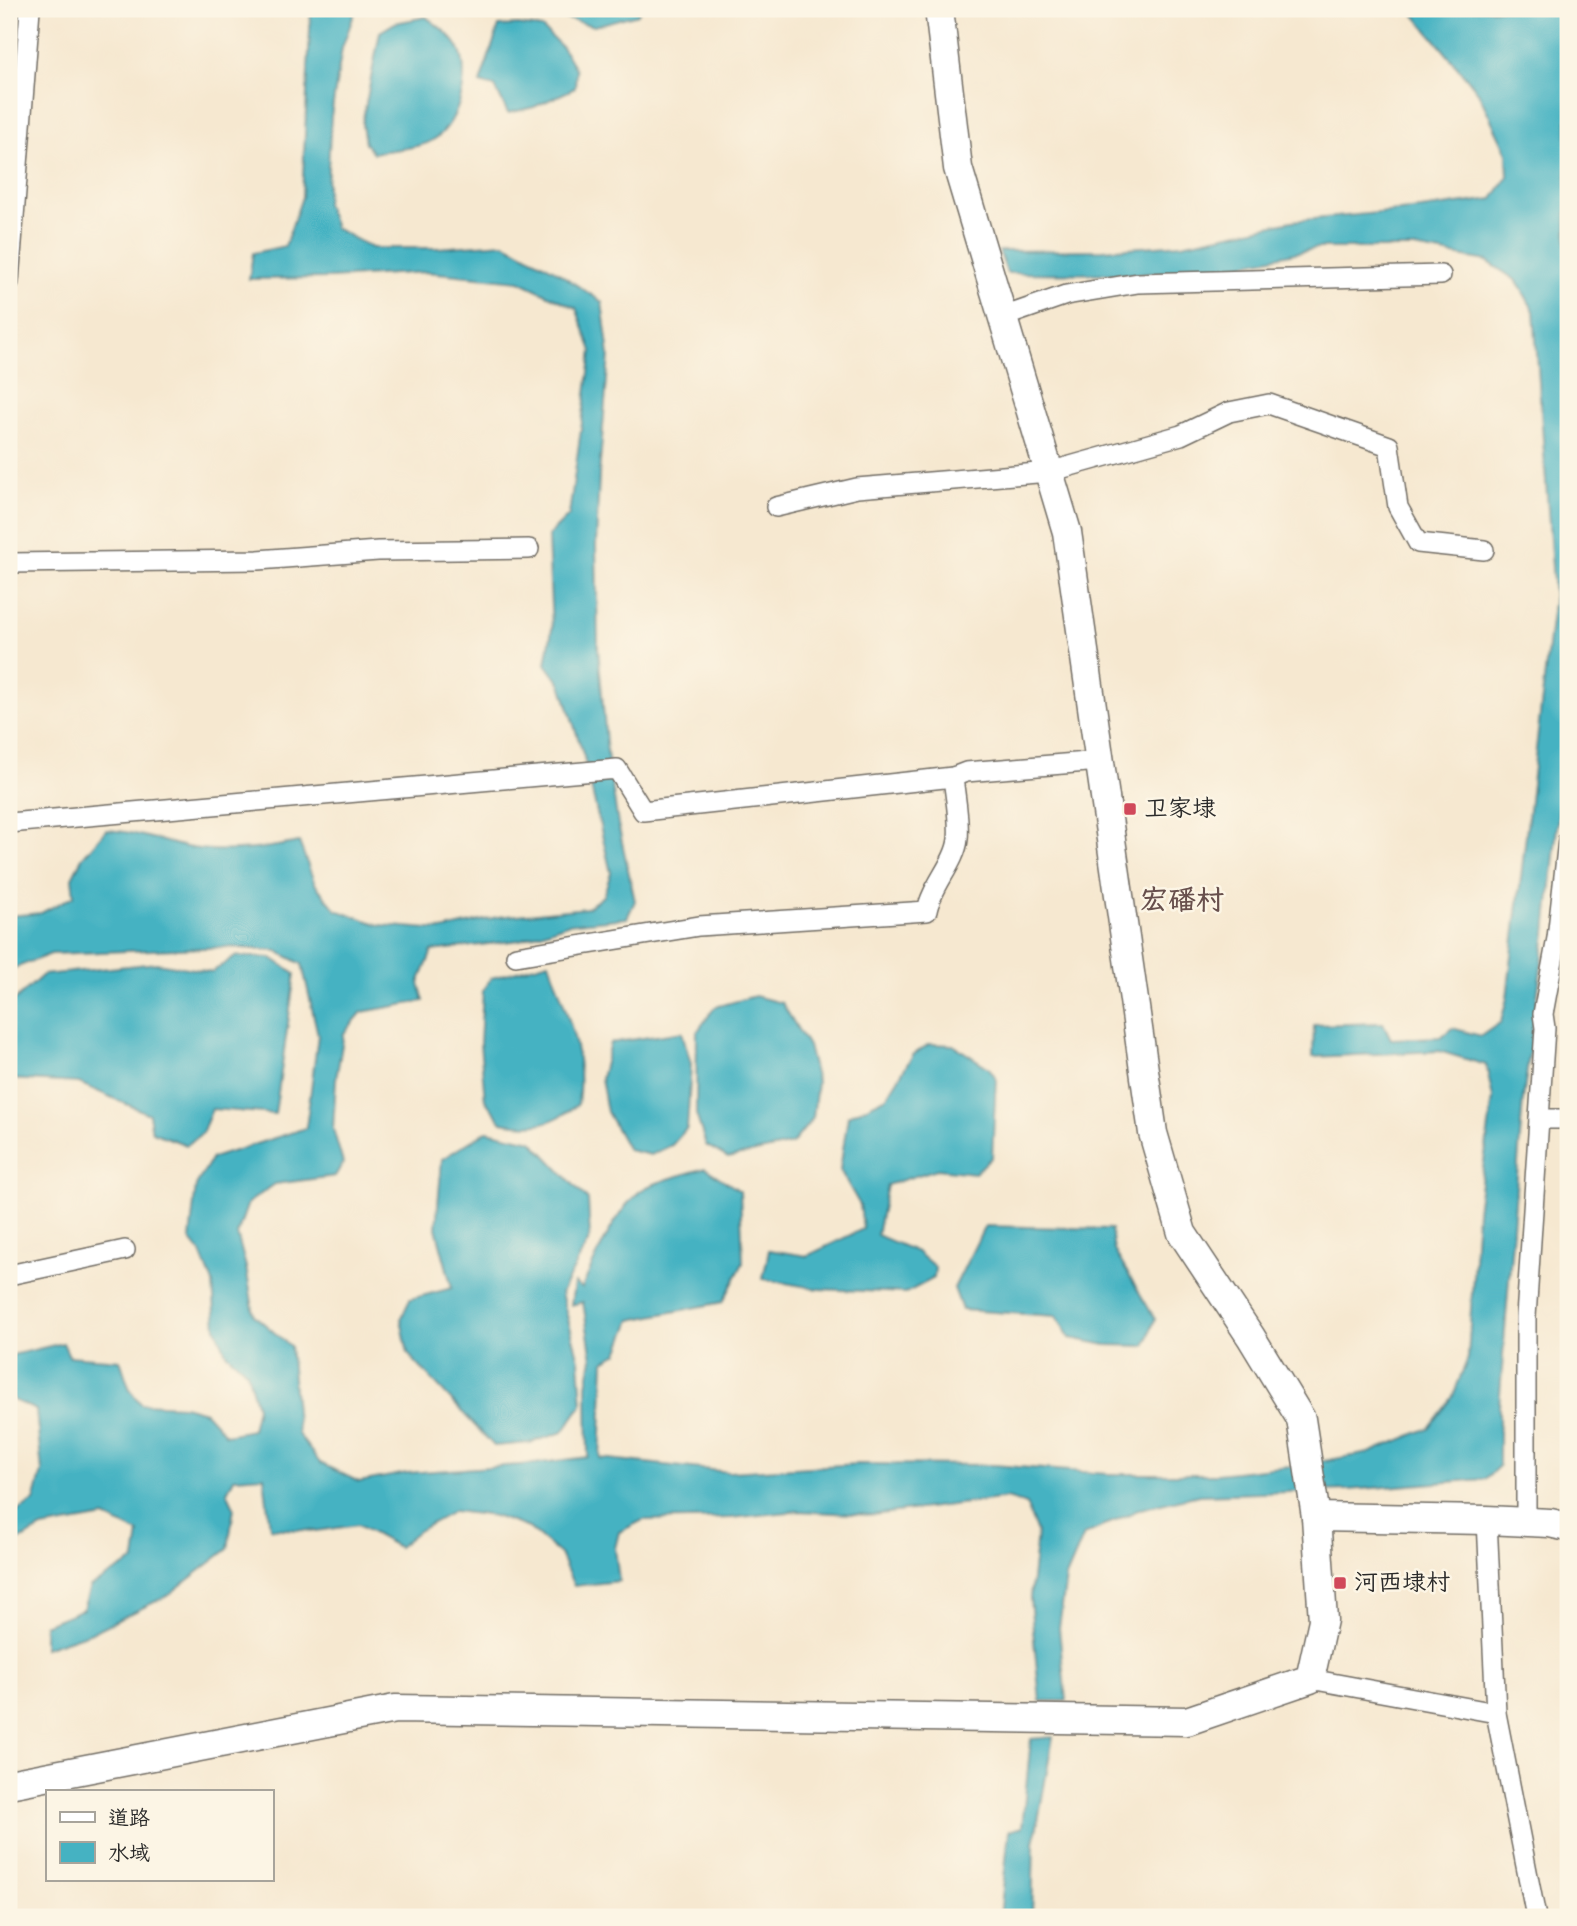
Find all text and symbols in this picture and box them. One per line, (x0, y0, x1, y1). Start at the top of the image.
place label: 卫家埭 (1144, 790, 1216, 829)
marker: 卫家埭 (1122, 801, 1138, 817)
district label: 宏磻村 (1140, 879, 1224, 924)
place label: 河西埭村 (1354, 1564, 1450, 1603)
marker: 河西埭村 (1332, 1575, 1348, 1591)
legend (46, 1790, 273, 1881)
text: 道路 (108, 1803, 150, 1836)
text: 水域 (108, 1838, 150, 1871)

